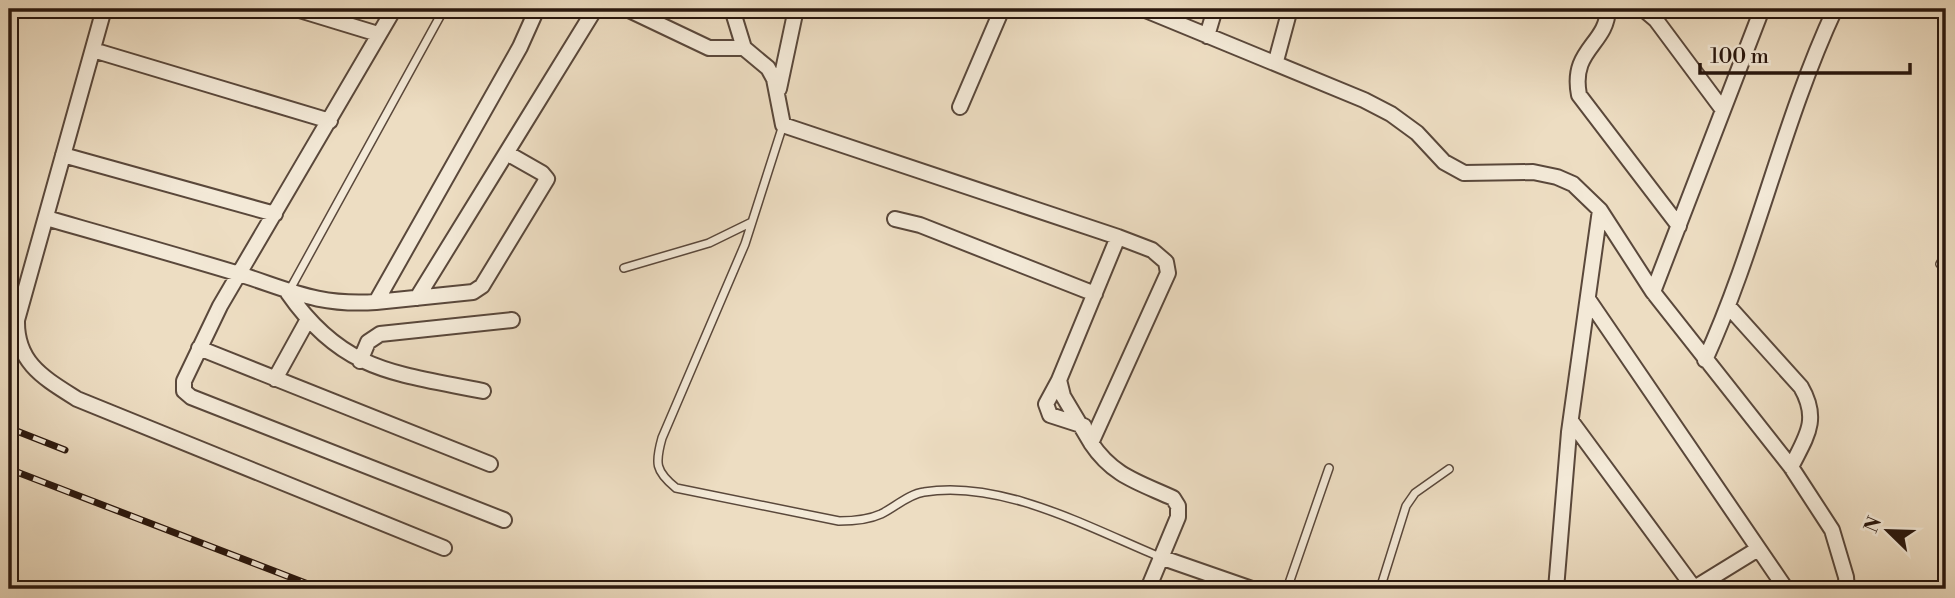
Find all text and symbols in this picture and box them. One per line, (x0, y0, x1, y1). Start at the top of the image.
scale bar (1700, 32, 1910, 76)
text: 100 m (1710, 44, 1769, 70)
north arrow (1854, 496, 1924, 566)
text: N (1859, 513, 1887, 536)

